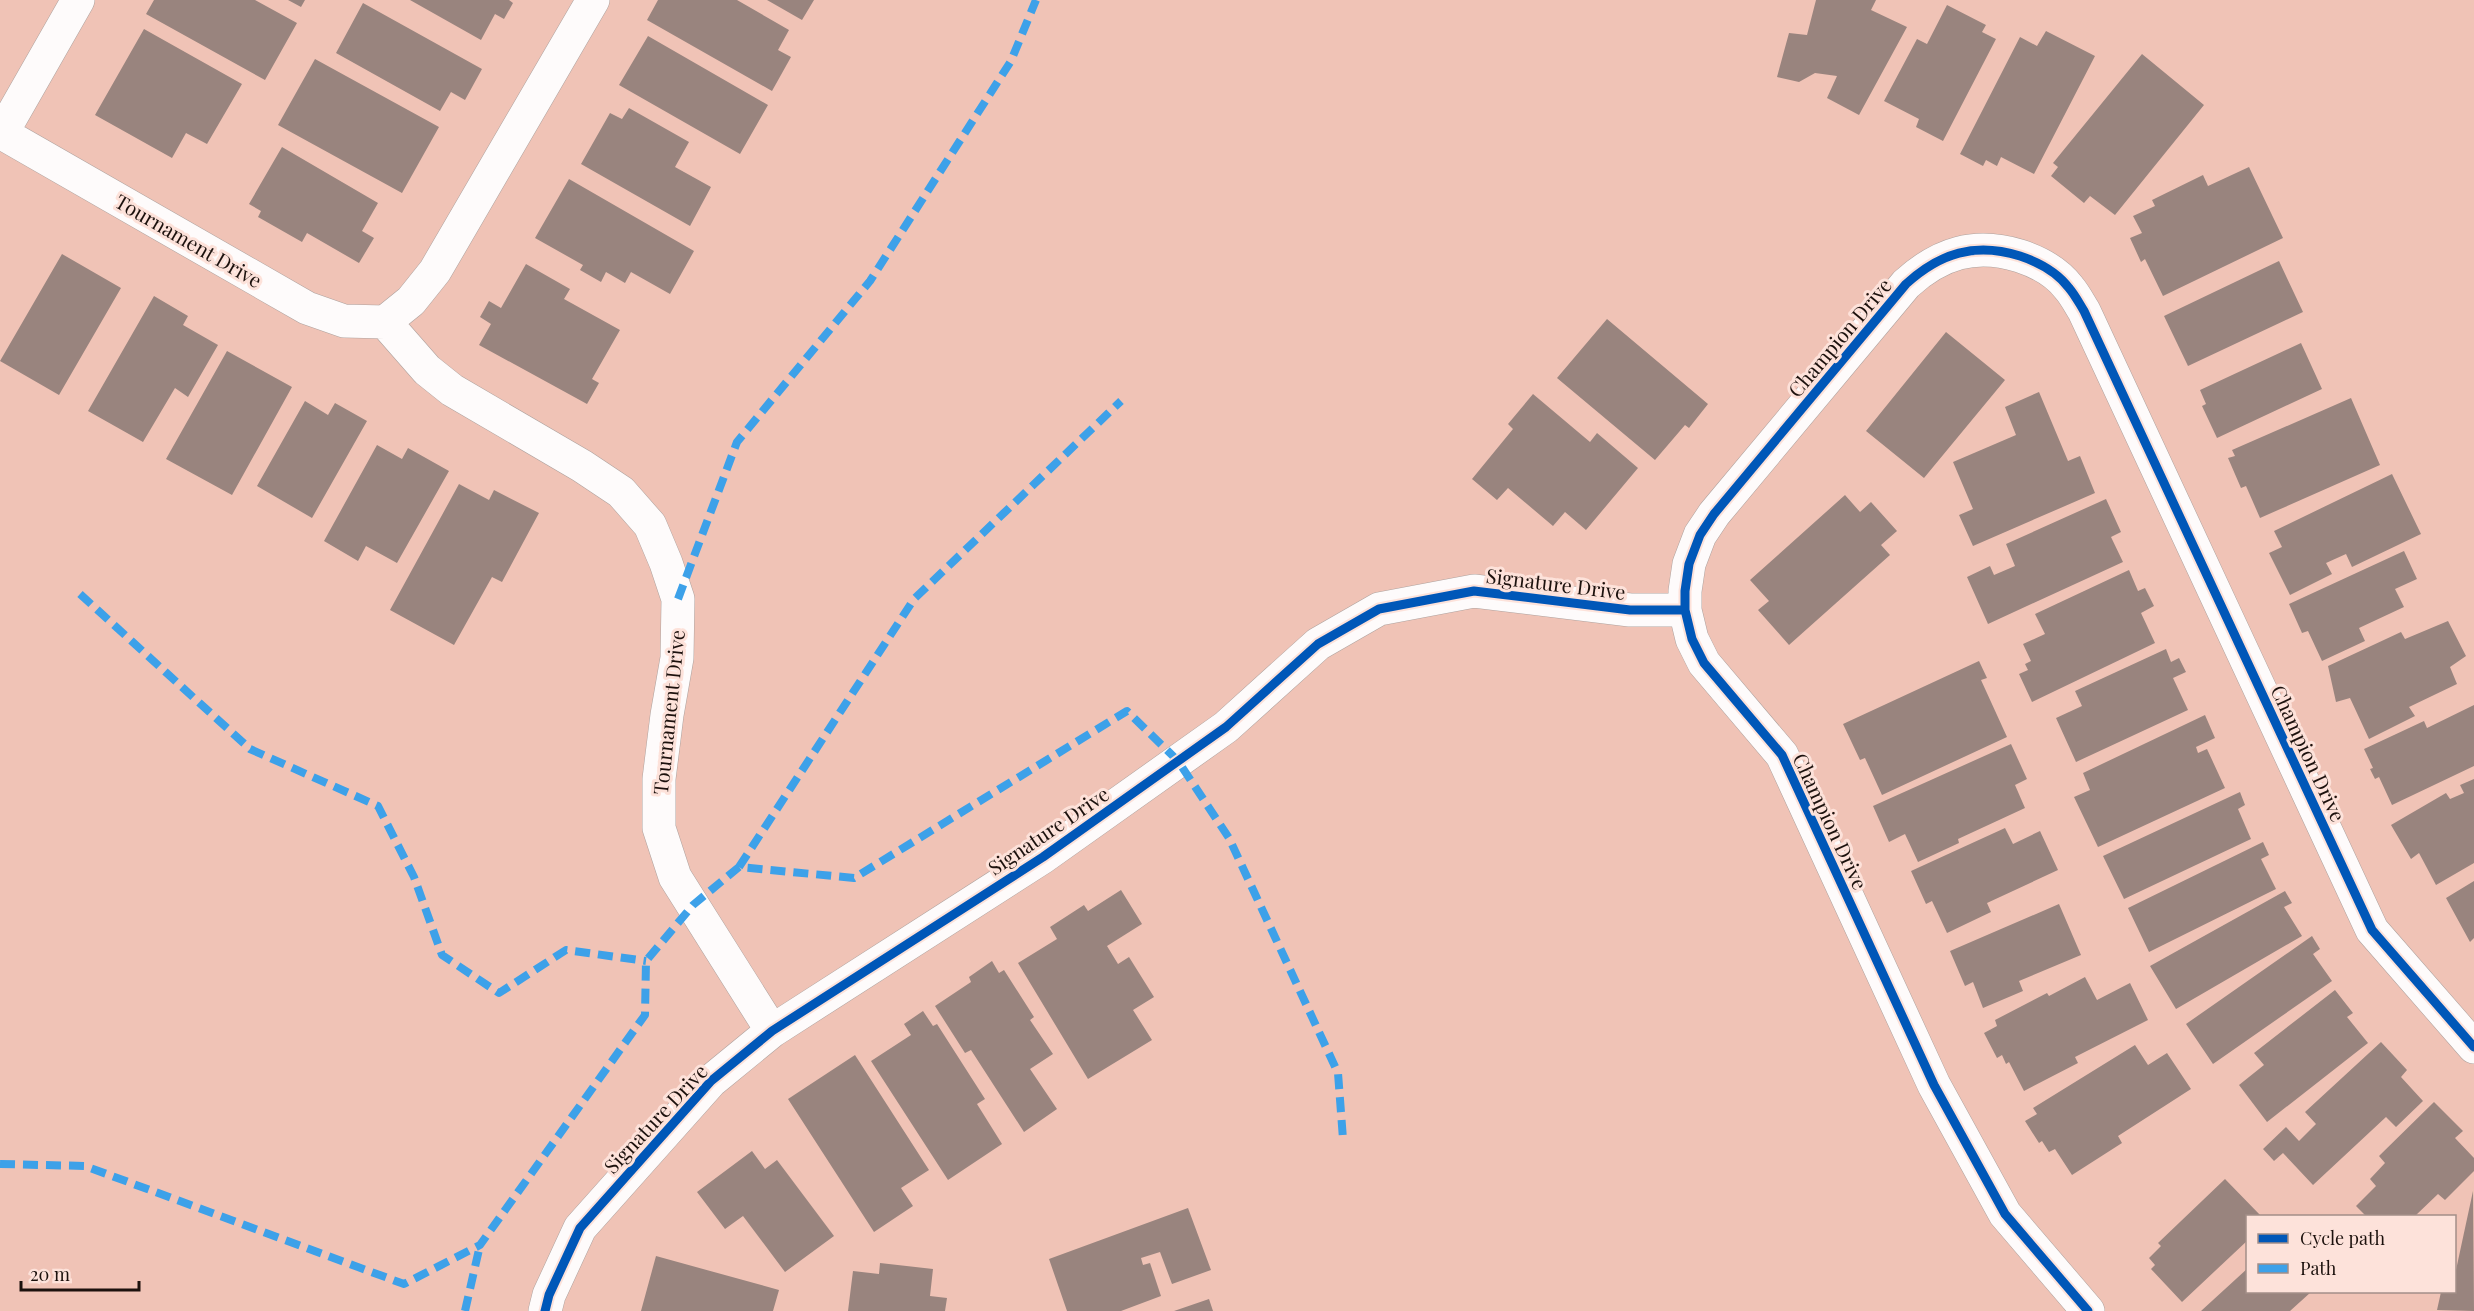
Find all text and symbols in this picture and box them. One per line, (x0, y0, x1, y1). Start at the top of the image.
street label: Tournament Drive (111, 187, 267, 293)
street label: Champion Drive (1781, 272, 1897, 402)
street label: Signature Drive (1485, 561, 1627, 605)
street label: Tournament Drive (646, 628, 690, 796)
street label: Champion Drive (2266, 680, 2352, 826)
street label: Champion Drive (1788, 748, 1874, 894)
street label: Signature Drive (982, 780, 1114, 880)
street label: Signature Drive (597, 1057, 713, 1179)
legend (2246, 1215, 2456, 1293)
text: Cycle path (2300, 1226, 2385, 1250)
scale bar (21, 1254, 140, 1292)
text: Path (2300, 1256, 2337, 1280)
text: 20 m (30, 1262, 70, 1286)

